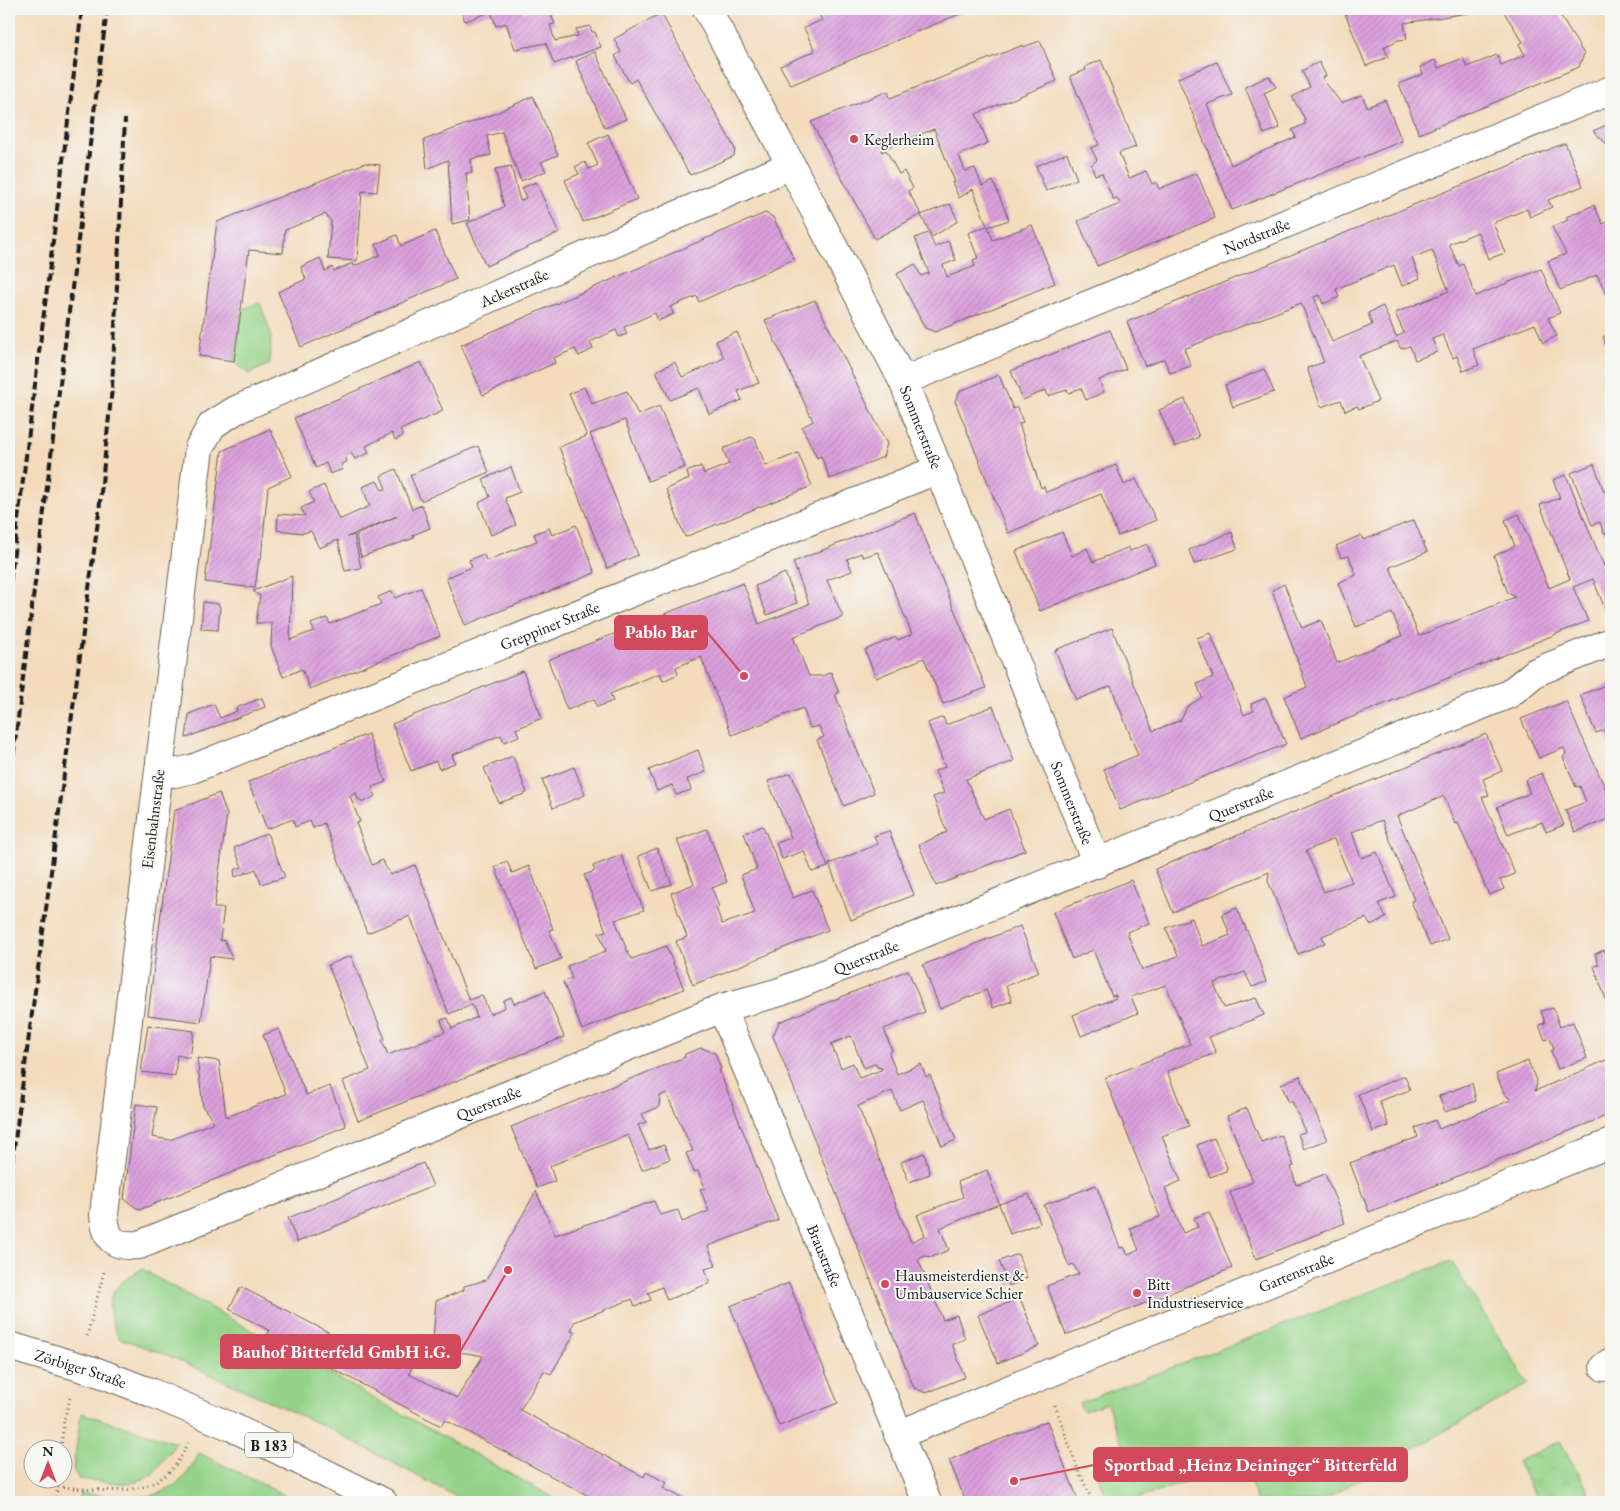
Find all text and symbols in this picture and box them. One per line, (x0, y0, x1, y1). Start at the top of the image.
place label: Keglerheim (864, 129, 935, 150)
marker: Keglerheim (848, 133, 860, 145)
street label: Nordstraße (1220, 213, 1293, 259)
street label: Ackerstraße (476, 264, 552, 313)
street label: Sommerstraße (895, 382, 948, 472)
street label: Greppiner Straße (497, 596, 603, 655)
callout: Pablo Bar (615, 616, 707, 649)
text: Pablo Bar (625, 620, 698, 643)
street label: Sommerstraße (1046, 758, 1099, 848)
street label: Eisenbahnstraße (136, 768, 170, 870)
street label: Querstraße (1205, 781, 1276, 826)
street label: Querstraße (830, 934, 901, 980)
street label: Querstraße (453, 1080, 524, 1126)
street label: Braustraße (802, 1221, 847, 1290)
street label: Gartenstraße (1255, 1247, 1337, 1297)
place label: Hausmeisterdienst & Umbauservice Schier (895, 1265, 1025, 1304)
place label: Bitt Industrieservice (1147, 1274, 1243, 1313)
marker: Hausmeisterdienst & Umbauservice Schier (879, 1278, 891, 1290)
marker: Bitt Industrieservice (1131, 1287, 1143, 1299)
callout: Bauhof Bitterfeld GmbH i.G. (221, 1335, 460, 1368)
text: Bauhof Bitterfeld GmbH i.G. (232, 1340, 450, 1363)
street label: Zörbiger Straße (32, 1344, 130, 1393)
road number: B 183 (245, 1432, 293, 1458)
north arrow (22, 1438, 72, 1488)
text: N (42, 1442, 54, 1460)
callout: Sportbad „Heinz Deininger“ Bitterfeld (1094, 1448, 1407, 1481)
text: Sportbad „Heinz Deininger“ Bitterfeld (1105, 1453, 1398, 1476)

